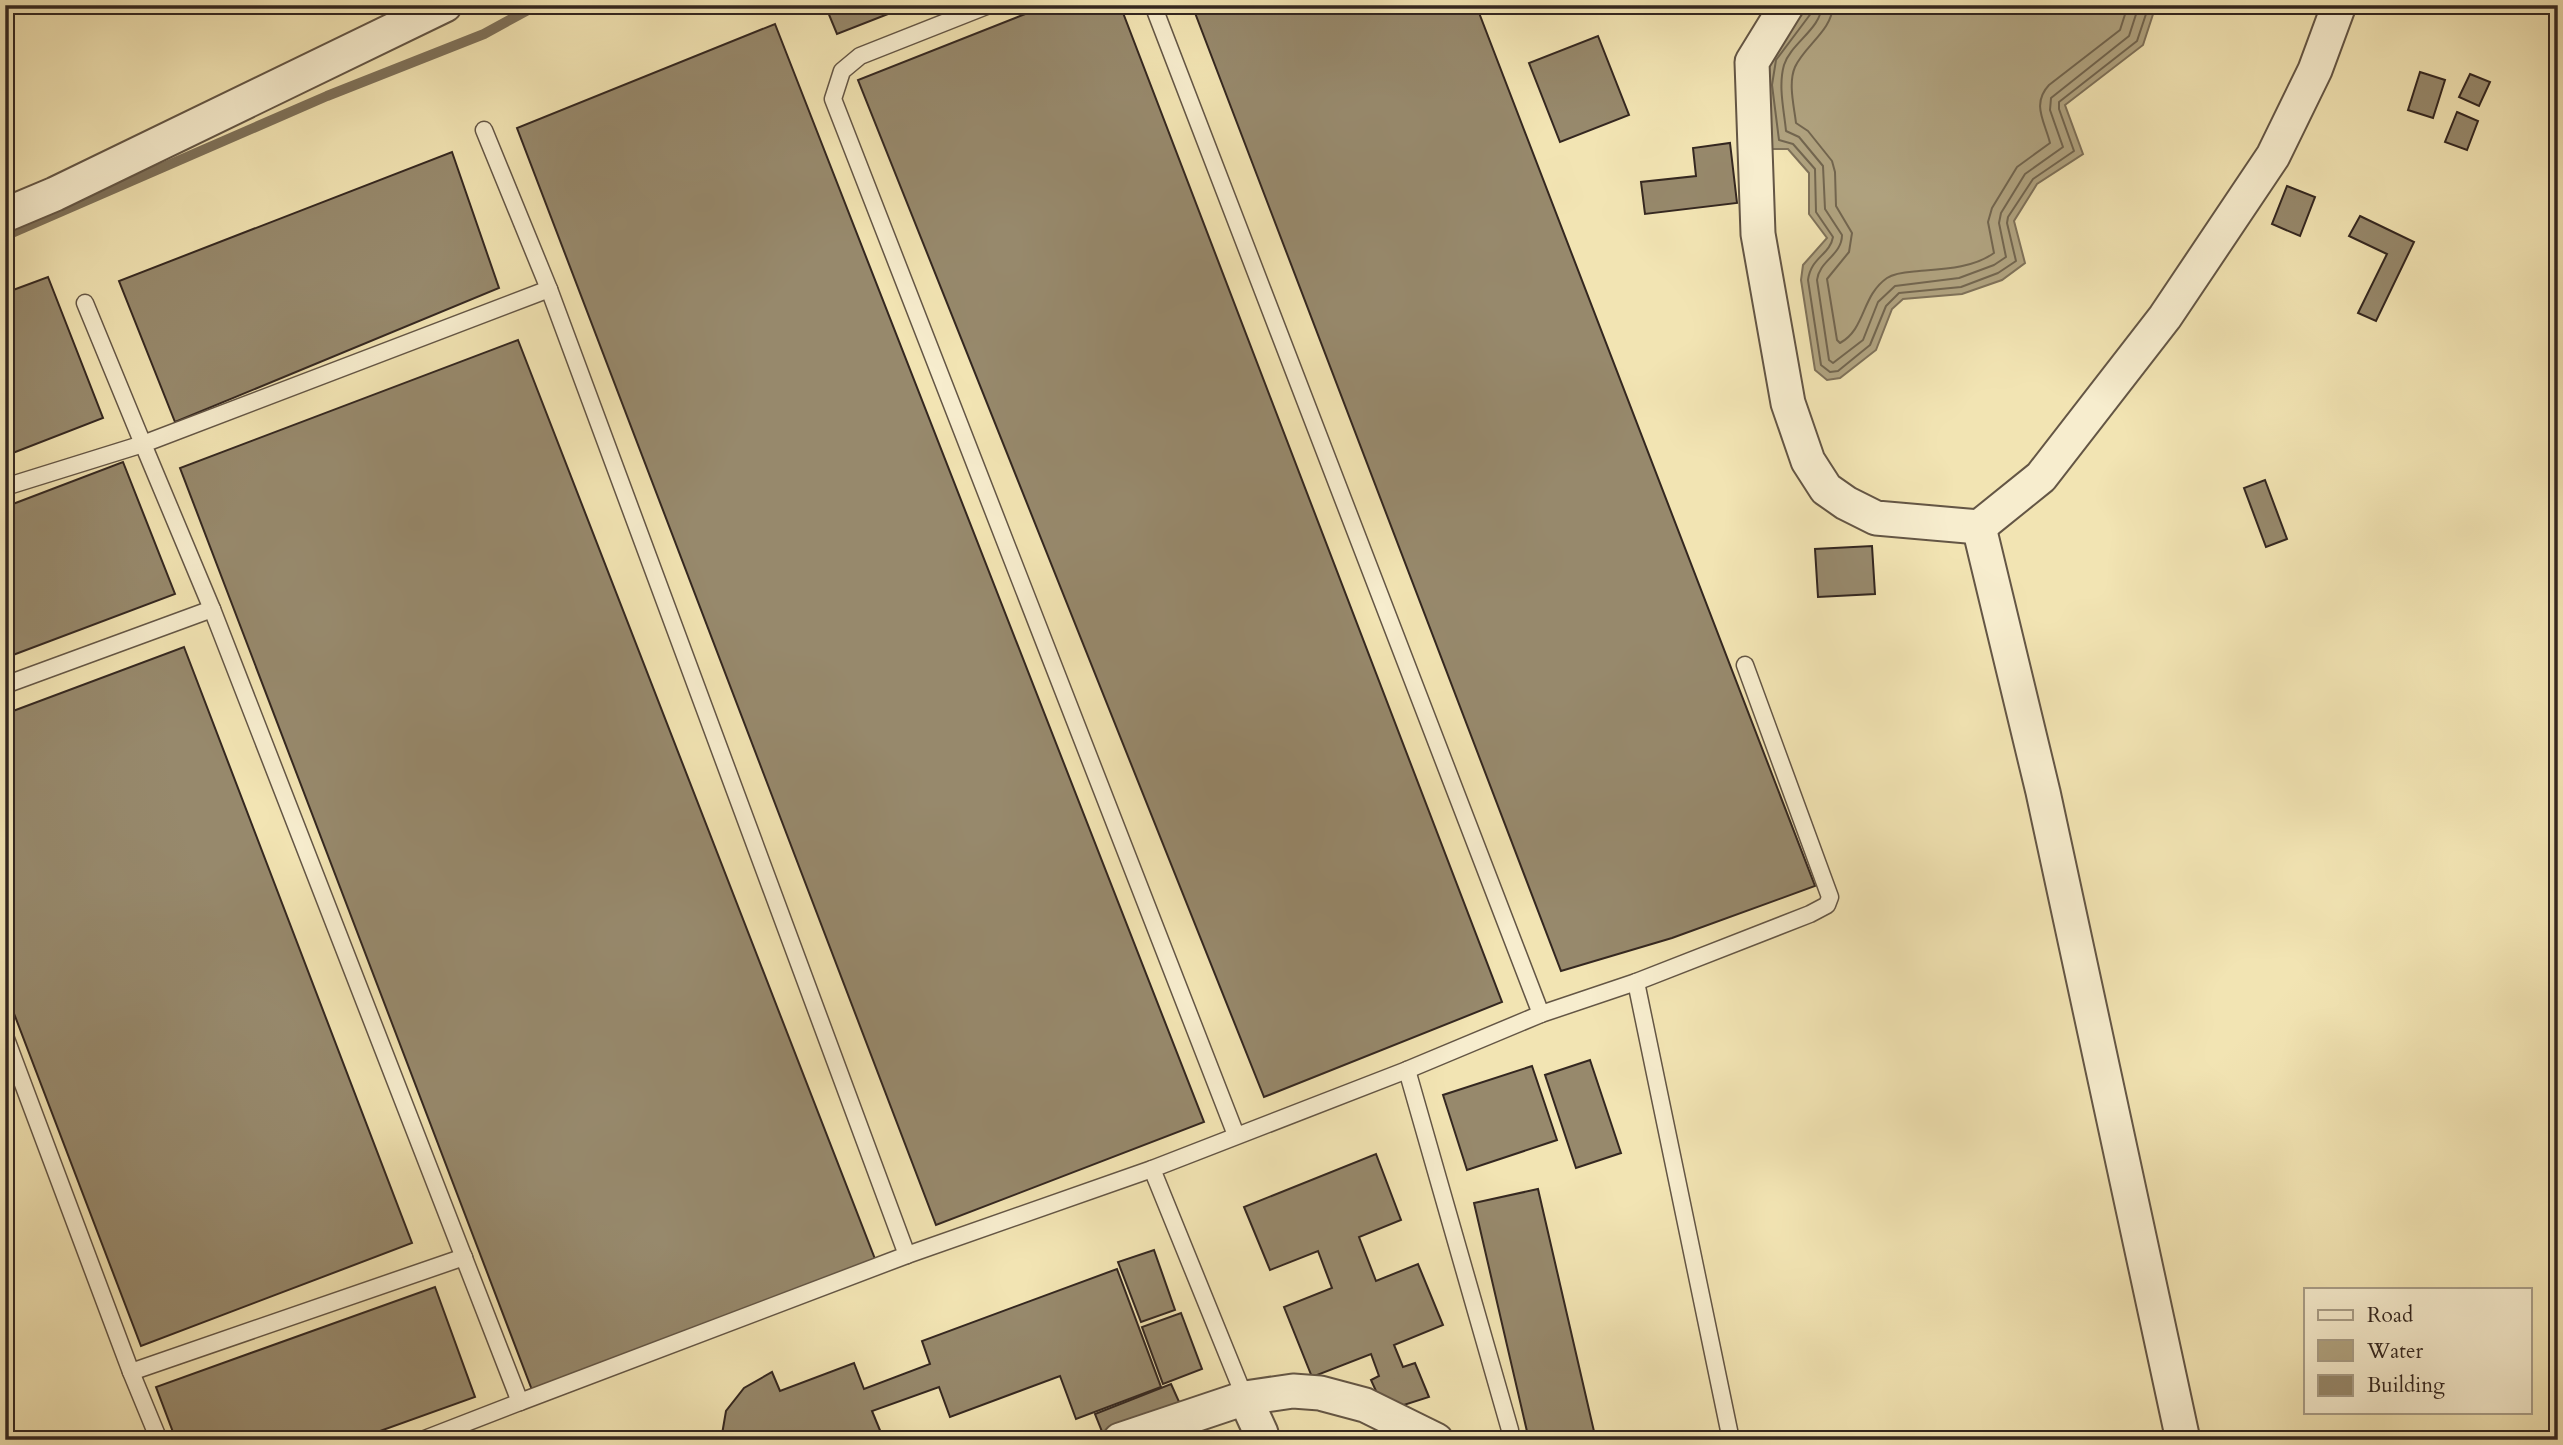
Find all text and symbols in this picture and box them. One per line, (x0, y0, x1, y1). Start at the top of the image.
legend (2304, 1288, 2532, 1414)
text: Road (2367, 1301, 2413, 1330)
text: Water (2366, 1337, 2423, 1366)
text: Building (2367, 1371, 2445, 1400)

